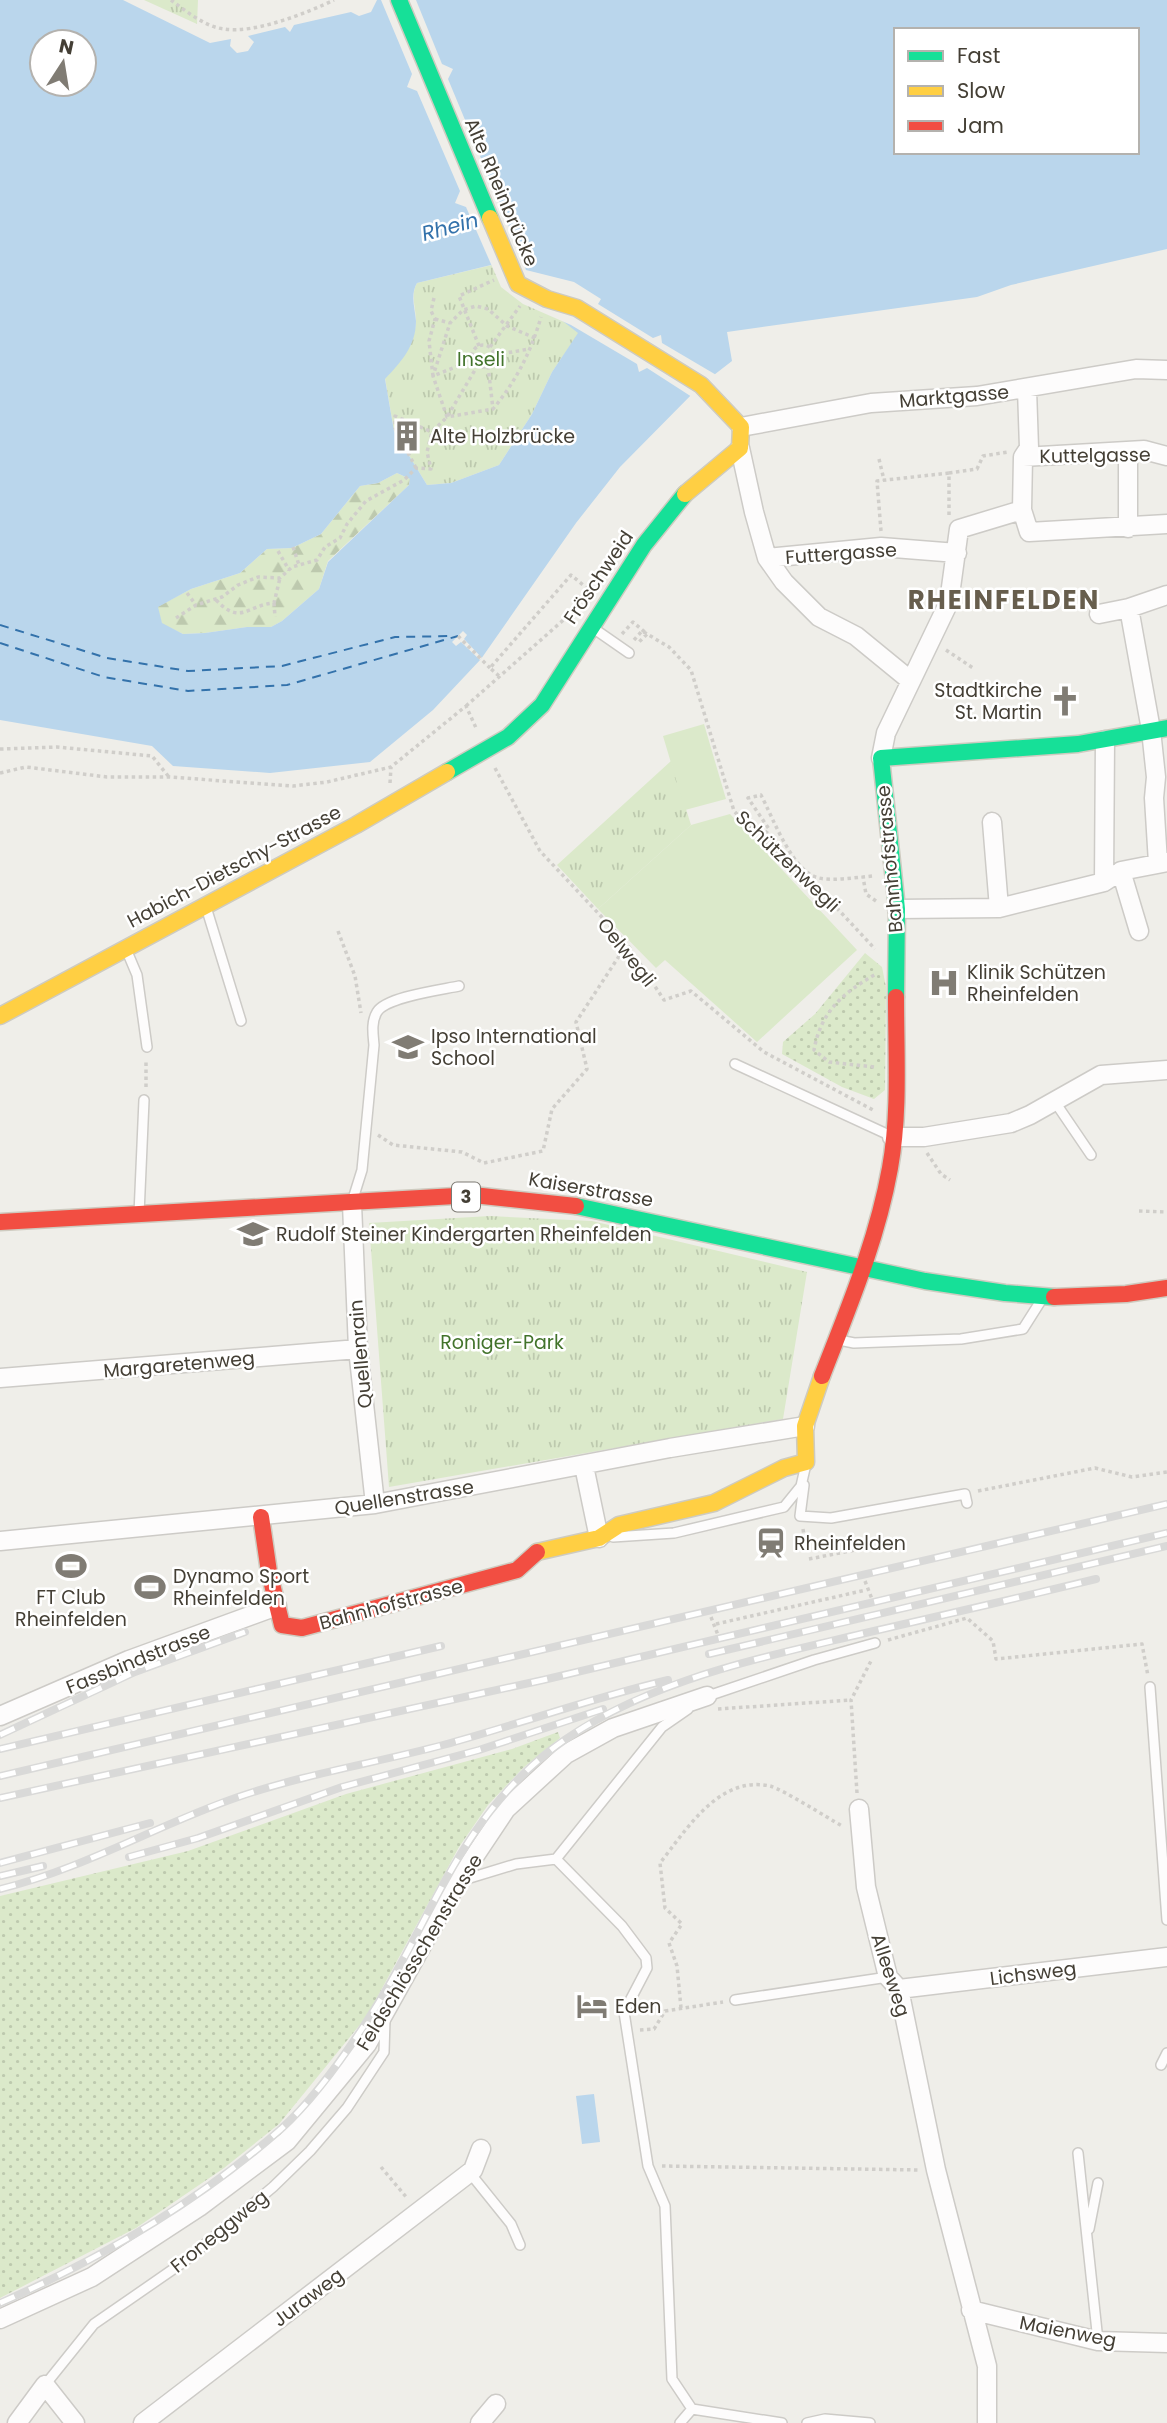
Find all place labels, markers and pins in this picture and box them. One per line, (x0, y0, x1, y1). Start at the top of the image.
building icon: Alte Holzbrücke (390, 419, 424, 453)
place label: Alte Holzbrücke (430, 423, 575, 450)
place label: Stadtkirche St. Martin (934, 677, 1042, 726)
church icon: Stadtkirche St. Martin (1048, 684, 1082, 718)
place label: Klinik Schützen Rheinfelden (967, 959, 1106, 1008)
hospital icon: Klinik Schützen Rheinfelden (927, 966, 961, 1000)
place label: Ipso International School (431, 1023, 597, 1072)
school or university icon: Ipso International School (391, 1030, 425, 1064)
school or university icon: Rudolf Steiner Kindergarten Rheinfelden (236, 1217, 270, 1251)
place label: Rudolf Steiner Kindergarten Rheinfelden (276, 1221, 652, 1248)
station icon: Rheinfelden (754, 1526, 788, 1560)
place label: Rheinfelden (794, 1530, 906, 1557)
sports icon: FT Club Rheinfelden (54, 1549, 88, 1583)
place label: Dynamo Sport Rheinfelden (173, 1563, 309, 1612)
sports icon: Dynamo Sport Rheinfelden (133, 1570, 167, 1604)
place label: FT Club Rheinfelden (15, 1584, 127, 1633)
hotel icon: Eden (575, 1989, 609, 2023)
place label: Eden (615, 1993, 662, 2020)

